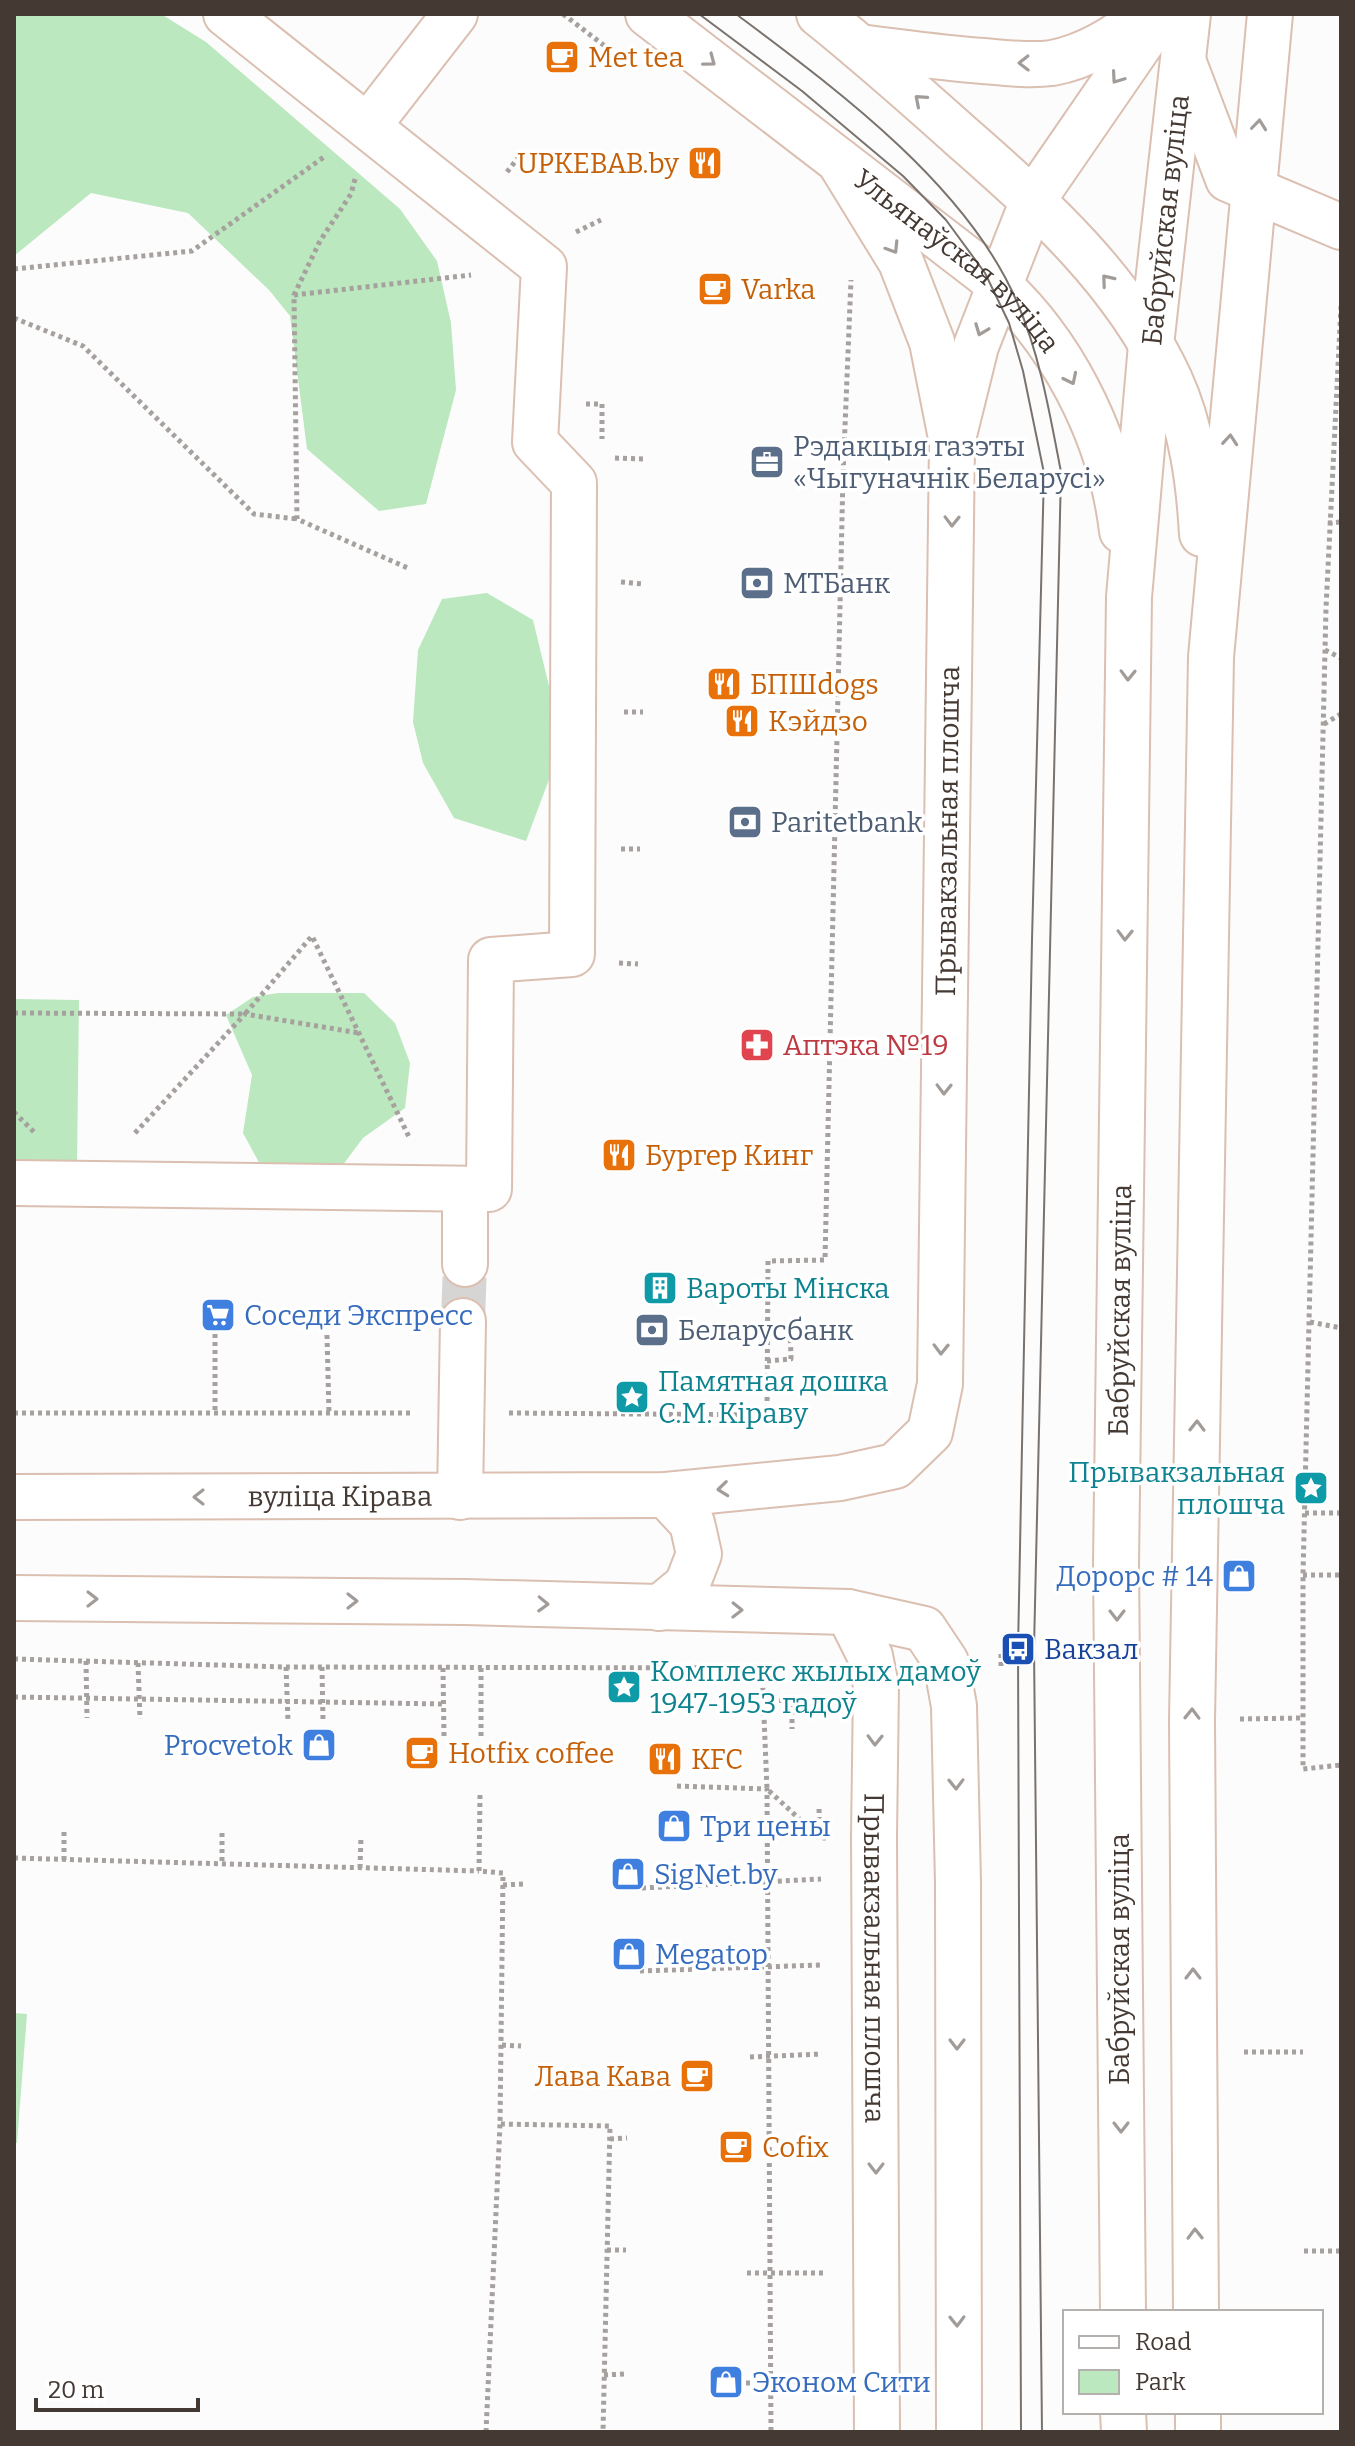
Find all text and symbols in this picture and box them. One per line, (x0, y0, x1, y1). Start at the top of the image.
cafe icon: Met tea (543, 38, 581, 76)
place label: Met tea (588, 41, 684, 74)
one-way arrow (701, 52, 716, 66)
one-way arrow (1017, 54, 1030, 72)
one-way arrow (1112, 70, 1127, 84)
street label: Бабруйская вуліца (1135, 93, 1195, 347)
one-way arrow (915, 95, 930, 110)
one-way arrow (1250, 118, 1267, 131)
restaurant icon: UPKEBAB.by (686, 144, 724, 182)
place label: UPKEBAB.by (517, 147, 679, 180)
street label: Ульянаўская вуліца (847, 162, 1067, 359)
one-way arrow (883, 240, 898, 254)
cafe icon: Varka (696, 270, 734, 308)
place label: Varka (741, 273, 816, 306)
one-way arrow (1102, 275, 1117, 289)
one-way arrow (975, 322, 991, 336)
one-way arrow (1061, 370, 1077, 385)
place label: Рэдакцыя газэты «Чыгуначнік Беларусі» (793, 430, 1106, 495)
one-way arrow (1222, 433, 1239, 446)
office icon: Рэдакцыя газэты «Чыгуначнік Беларусі» (748, 443, 786, 481)
one-way arrow (943, 515, 961, 528)
bank icon: МТБанк (738, 564, 776, 602)
place label: МТБанк (783, 567, 891, 600)
restaurant icon: БПШdogs (705, 665, 743, 703)
street label: Прывакзальная плошча (928, 666, 966, 996)
place label: БПШdogs (750, 668, 879, 701)
one-way arrow (1119, 669, 1137, 682)
restaurant icon: Кэйдзо (723, 702, 761, 740)
place label: Кэйдзо (768, 705, 868, 738)
bank icon: Paritetbank (726, 803, 764, 841)
place label: Paritetbank (771, 806, 923, 839)
one-way arrow (1116, 929, 1133, 942)
pharmacy icon: Аптэка №19 (738, 1026, 776, 1064)
place label: Аптэка №19 (783, 1029, 949, 1062)
one-way arrow (936, 1083, 953, 1096)
restaurant icon: Бургер Кинг (600, 1136, 638, 1174)
place label: Бургер Кинг (645, 1139, 813, 1172)
street label: Бабруйская вуліца (1101, 1184, 1138, 1436)
building icon: Вароты Мінска (641, 1269, 679, 1307)
place label: Вароты Мінска (686, 1272, 890, 1305)
supermarket icon: Соседи Экспресс (199, 1296, 237, 1334)
place label: Соседи Экспресс (244, 1299, 473, 1332)
bank icon: Беларусбанк (633, 1311, 671, 1349)
place label: Беларусбанк (678, 1314, 854, 1347)
one-way arrow (932, 1343, 950, 1356)
place label: Памятная дошка С.М. Кіраву (658, 1365, 888, 1430)
place icon: Памятная дошка С.М. Кіраву (613, 1378, 651, 1416)
one-way arrow (1189, 1419, 1206, 1432)
place label: Прывакзальная плошча (1068, 1456, 1285, 1521)
place icon: Прывакзальная плошча (1292, 1469, 1330, 1507)
street label: вуліца Кірава (248, 1479, 432, 1513)
one-way arrow (716, 1480, 729, 1497)
one-way arrow (192, 1488, 205, 1506)
shop icon: Дорорс # 14 (1220, 1557, 1258, 1595)
place label: Дорорс # 14 (1057, 1560, 1213, 1593)
one-way arrow (86, 1590, 99, 1608)
one-way arrow (346, 1592, 359, 1610)
one-way arrow (537, 1596, 550, 1613)
one-way arrow (731, 1601, 744, 1618)
one-way arrow (1108, 1609, 1125, 1622)
bus stop icon: Вакзал (999, 1630, 1037, 1668)
place label: Вакзал (1044, 1633, 1138, 1666)
place label: Комплекс жылых дамоў 1947-1953 гадоў (650, 1655, 981, 1720)
place icon: Комплекс жылых дамоў 1947-1953 гадоў (605, 1668, 643, 1706)
one-way arrow (1184, 1707, 1201, 1720)
shop icon: Procvetok (300, 1726, 338, 1764)
place label: Procvetok (164, 1729, 293, 1762)
cafe icon: Hotfix coffee (403, 1734, 441, 1772)
one-way arrow (866, 1734, 884, 1747)
place label: Hotfix coffee (448, 1737, 614, 1770)
restaurant icon: KFC (646, 1740, 684, 1778)
place label: KFC (691, 1743, 743, 1776)
one-way arrow (947, 1778, 965, 1791)
street label: Прывакзальная плошча (857, 1793, 892, 2123)
shop icon: Три цены (655, 1807, 693, 1845)
place label: Три цены (700, 1810, 831, 1843)
street label: Бабруйская вуліца (1103, 1833, 1136, 2085)
shop icon: SigNet.by (609, 1855, 647, 1893)
place label: SigNet.by (654, 1858, 778, 1891)
shop icon: Megatop (610, 1935, 648, 1973)
place label: Megatop (655, 1938, 768, 1971)
one-way arrow (1184, 1967, 1202, 1980)
one-way arrow (948, 2038, 966, 2051)
cafe icon: Лава Кава (678, 2057, 716, 2095)
place label: Лава Кава (534, 2060, 671, 2093)
one-way arrow (1112, 2121, 1130, 2134)
cafe icon: Cofix (717, 2128, 755, 2166)
place label: Cofix (762, 2131, 829, 2164)
one-way arrow (867, 2162, 885, 2175)
one-way arrow (1186, 2227, 1204, 2240)
legend (1063, 2310, 1323, 2414)
one-way arrow (949, 2315, 966, 2328)
text: Road (1135, 2328, 1191, 2356)
scale bar (36, 2362, 198, 2412)
shop icon: Эконом Сити (707, 2363, 745, 2401)
place label: Эконом Сити (752, 2366, 931, 2399)
text: Park (1135, 2368, 1186, 2396)
text: 20 m (48, 2376, 104, 2404)

